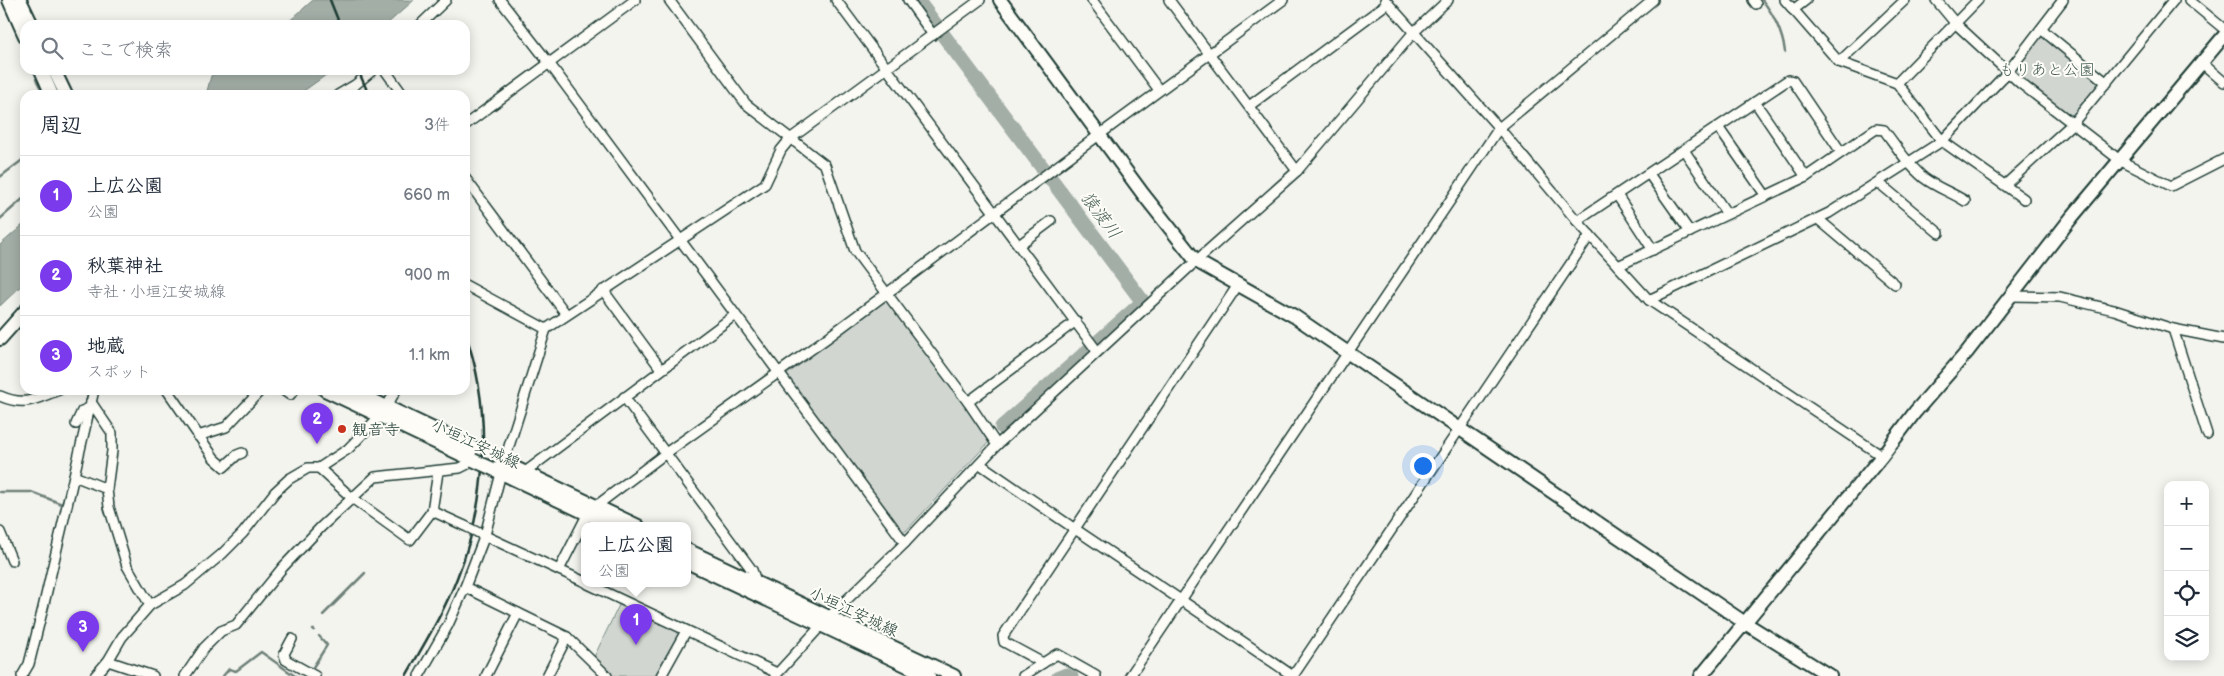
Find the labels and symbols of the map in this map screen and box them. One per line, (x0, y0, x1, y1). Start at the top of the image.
park label: もりあと公園 (1999, 61, 2095, 80)
water label: 猿渡川 (1076, 187, 1125, 243)
pin: 2 (301, 403, 333, 444)
street label: 小垣江安城線 (428, 415, 523, 473)
place label: 観音寺 (352, 421, 400, 440)
marker: 観音寺 (336, 423, 348, 435)
your location (1410, 453, 1436, 479)
street label: 小垣江安城線 (806, 583, 901, 641)
pin: 1 (620, 604, 652, 645)
pin: 3 (67, 611, 99, 652)

